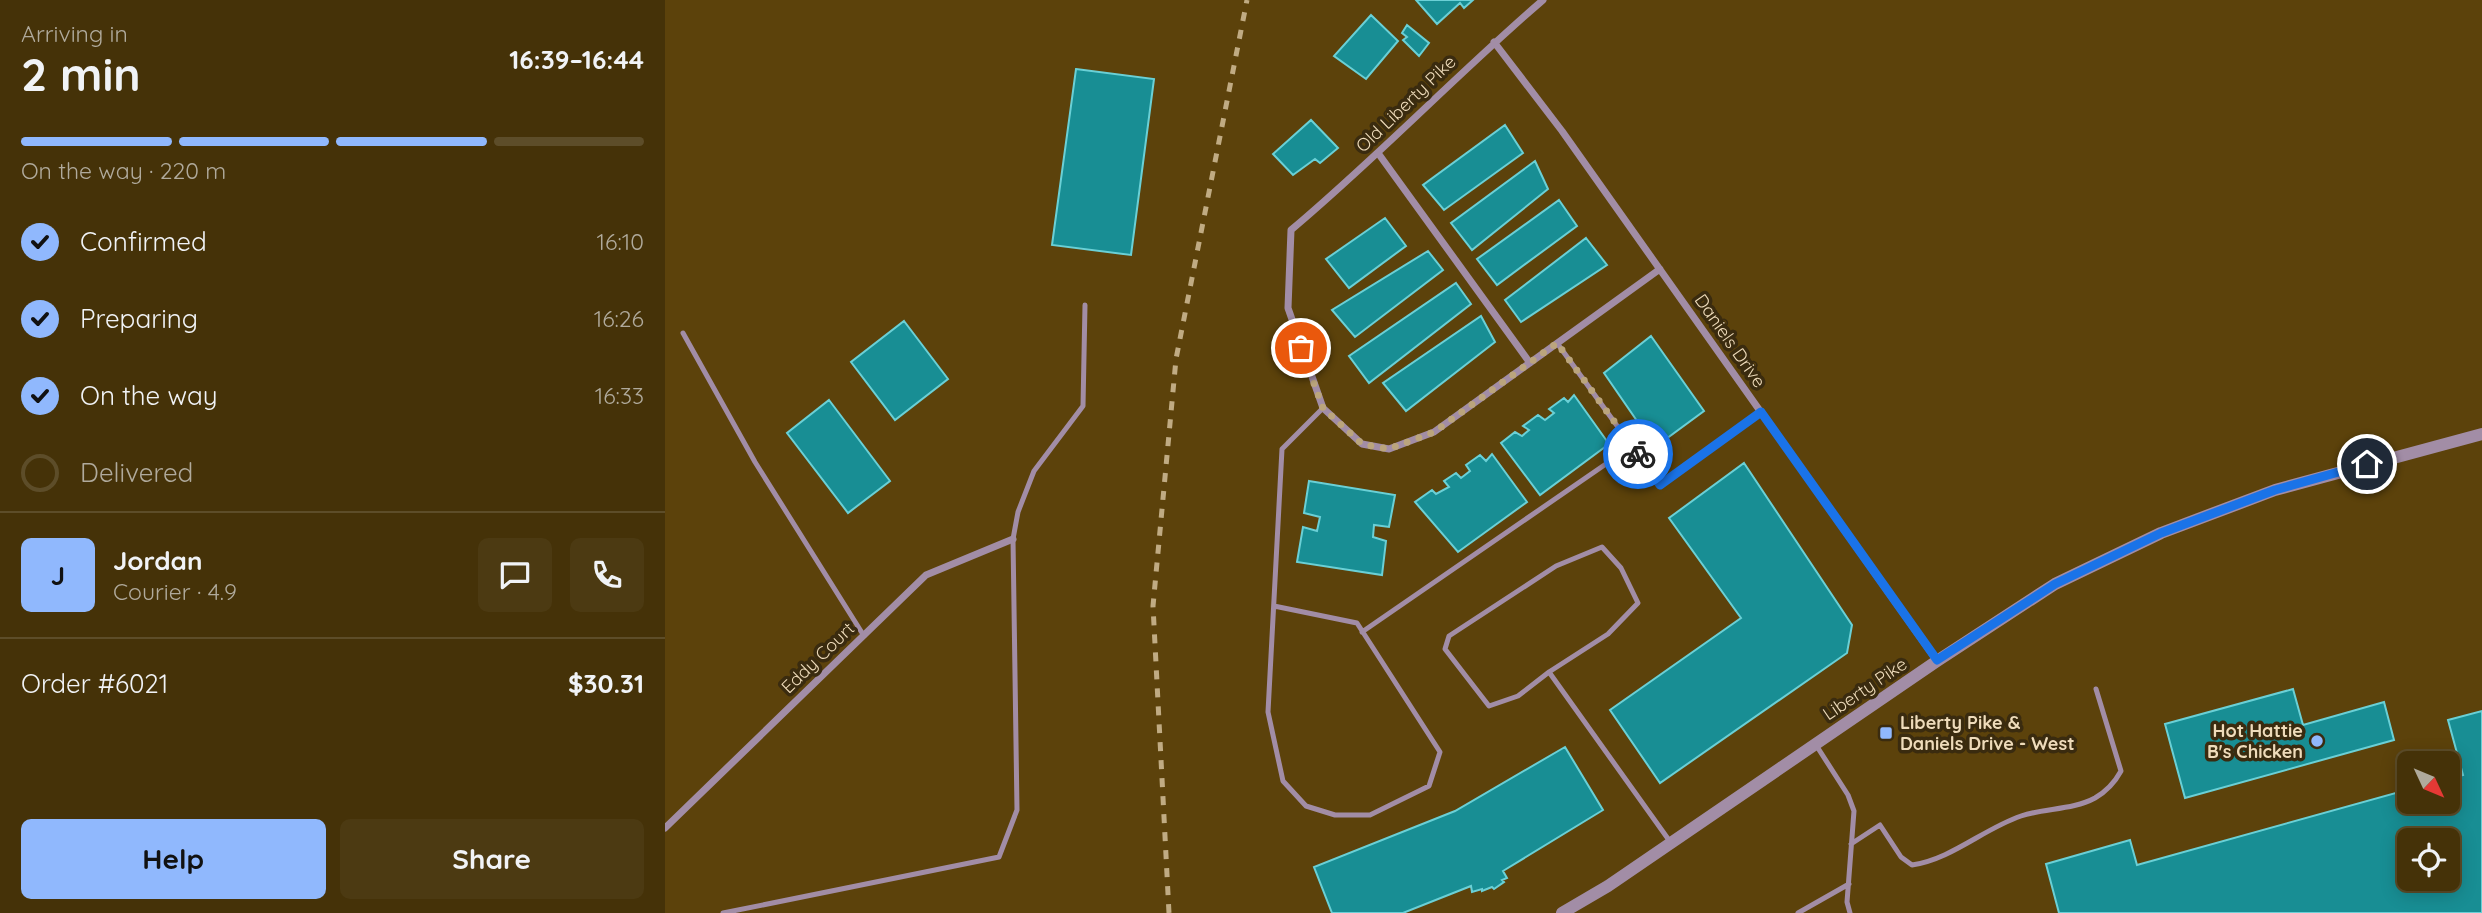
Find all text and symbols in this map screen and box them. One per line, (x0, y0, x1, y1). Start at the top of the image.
text: Arriving in (21, 19, 128, 48)
text: 16:39–16:44 (509, 43, 644, 76)
text: 2 min (21, 45, 141, 103)
street label: Old Liberty Pike (1351, 50, 1460, 157)
text: On the way · 220 m (21, 156, 226, 185)
icon: check (21, 223, 59, 261)
text: Confirmed (80, 225, 207, 258)
text: 16:10 (597, 227, 644, 256)
street label: Daniels Drive (1690, 289, 1771, 392)
icon: check (21, 300, 59, 338)
text: Preparing (80, 302, 198, 335)
text: 16:26 (594, 304, 644, 333)
pin (1271, 318, 1331, 378)
icon: bag (1282, 329, 1320, 367)
icon: check (21, 377, 59, 415)
text: On the way (80, 379, 218, 412)
text: 16:33 (595, 381, 644, 410)
courier (1603, 419, 1673, 489)
pin (2337, 434, 2397, 494)
icon: bike (1619, 435, 1657, 473)
icon: home (2348, 445, 2386, 483)
text: Delivered (80, 456, 193, 489)
button: chat (478, 538, 552, 612)
button: phone (570, 538, 644, 612)
text: Jordan (113, 544, 202, 577)
text: J (51, 559, 65, 592)
text: Courier · 4.9 (113, 577, 237, 606)
street label: Eddy Court (776, 617, 859, 698)
street label: Liberty Pike (1818, 652, 1911, 725)
text: Order #6021 (21, 667, 168, 700)
text: $30.31 (568, 667, 644, 700)
place label: Liberty Pike & Daniels Drive - West (1900, 711, 2075, 755)
place label: Hot Hattie B's Chicken (2207, 719, 2303, 763)
marker: Liberty Pike & Daniels Drive - West (1878, 725, 1894, 741)
marker: Hot Hattie B's Chicken (2309, 733, 2325, 749)
north arrow (2397, 751, 2461, 814)
map controls (2397, 751, 2460, 891)
button: Help (21, 819, 326, 899)
button: Share (340, 819, 644, 899)
button: locate (2397, 828, 2460, 891)

